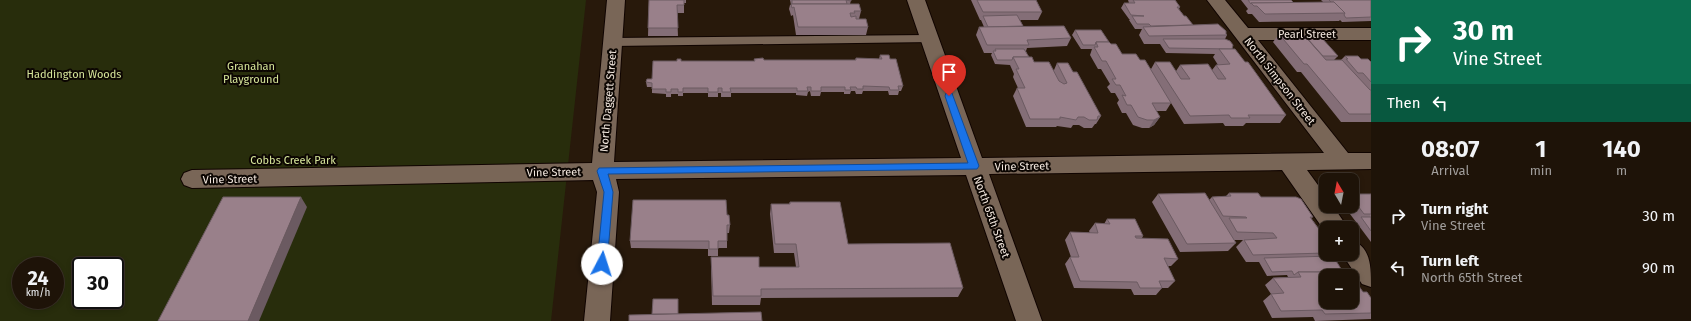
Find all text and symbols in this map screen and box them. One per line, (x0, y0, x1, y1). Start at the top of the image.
text: 30 m (1453, 14, 1514, 47)
icon: right (1387, 16, 1439, 68)
street label: Pearl Street (1278, 28, 1336, 41)
street label: North Simpson Street (1241, 35, 1318, 128)
text: Vine Street (1453, 48, 1542, 70)
street label: North Daggett Street (598, 49, 619, 153)
pin (932, 55, 966, 96)
park label: Granahan Playground (223, 60, 279, 86)
icon: arrive (938, 61, 960, 83)
park label: Haddington Woods (26, 68, 122, 81)
icon: left (1429, 92, 1451, 114)
text: Then (1387, 94, 1421, 112)
text: 08:07 (1421, 135, 1480, 163)
text: 1 (1535, 135, 1546, 163)
text: 140 (1602, 135, 1641, 163)
park label: Cobbs Creek Park (250, 154, 336, 167)
street label: Vine Street (995, 160, 1049, 173)
text: Arrival (1431, 163, 1469, 178)
text: min (1530, 163, 1552, 178)
text: m (1616, 163, 1627, 178)
street label: Vine Street (527, 166, 581, 179)
street label: Vine Street (203, 173, 257, 186)
north arrow (1319, 173, 1359, 213)
map controls (1319, 173, 1359, 309)
street label: North 65th Street (971, 175, 1012, 260)
text: Turn right (1421, 200, 1488, 218)
icon: right (1387, 205, 1409, 227)
text: 30 m (1642, 207, 1675, 225)
text: Vine Street (1421, 218, 1485, 233)
button: + (1319, 221, 1359, 261)
position arrow (581, 243, 623, 285)
text: Turn left (1421, 252, 1479, 270)
speed limit sign: 30 (72, 257, 124, 309)
icon: left (1387, 257, 1409, 279)
text: 90 m (1642, 259, 1675, 277)
text: 24 (27, 266, 49, 290)
button: − (1319, 269, 1359, 309)
text: North 65th Street (1421, 270, 1523, 285)
text: km/h (26, 287, 50, 299)

